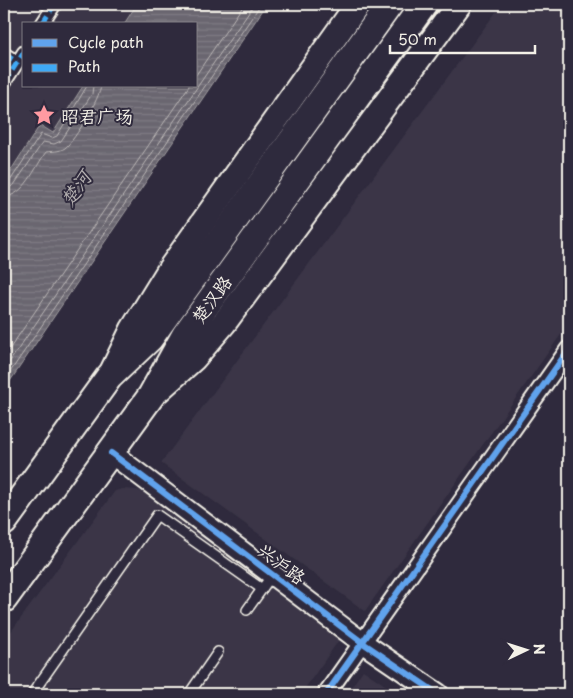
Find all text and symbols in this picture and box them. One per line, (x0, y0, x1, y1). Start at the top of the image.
legend (22, 22, 198, 88)
scale bar (390, 22, 536, 54)
text: 50 m (398, 27, 437, 50)
text: Cycle path (68, 30, 144, 53)
text: Path (68, 54, 100, 77)
place icon: 昭君广场 (31, 102, 57, 128)
place label: 昭君广场 (61, 102, 133, 129)
water label: 楚河 (53, 162, 99, 212)
street label: 楚汉路 (184, 269, 238, 329)
street label: 兴沪路 (252, 536, 312, 590)
north arrow (500, 626, 550, 676)
text: N (529, 643, 550, 655)

